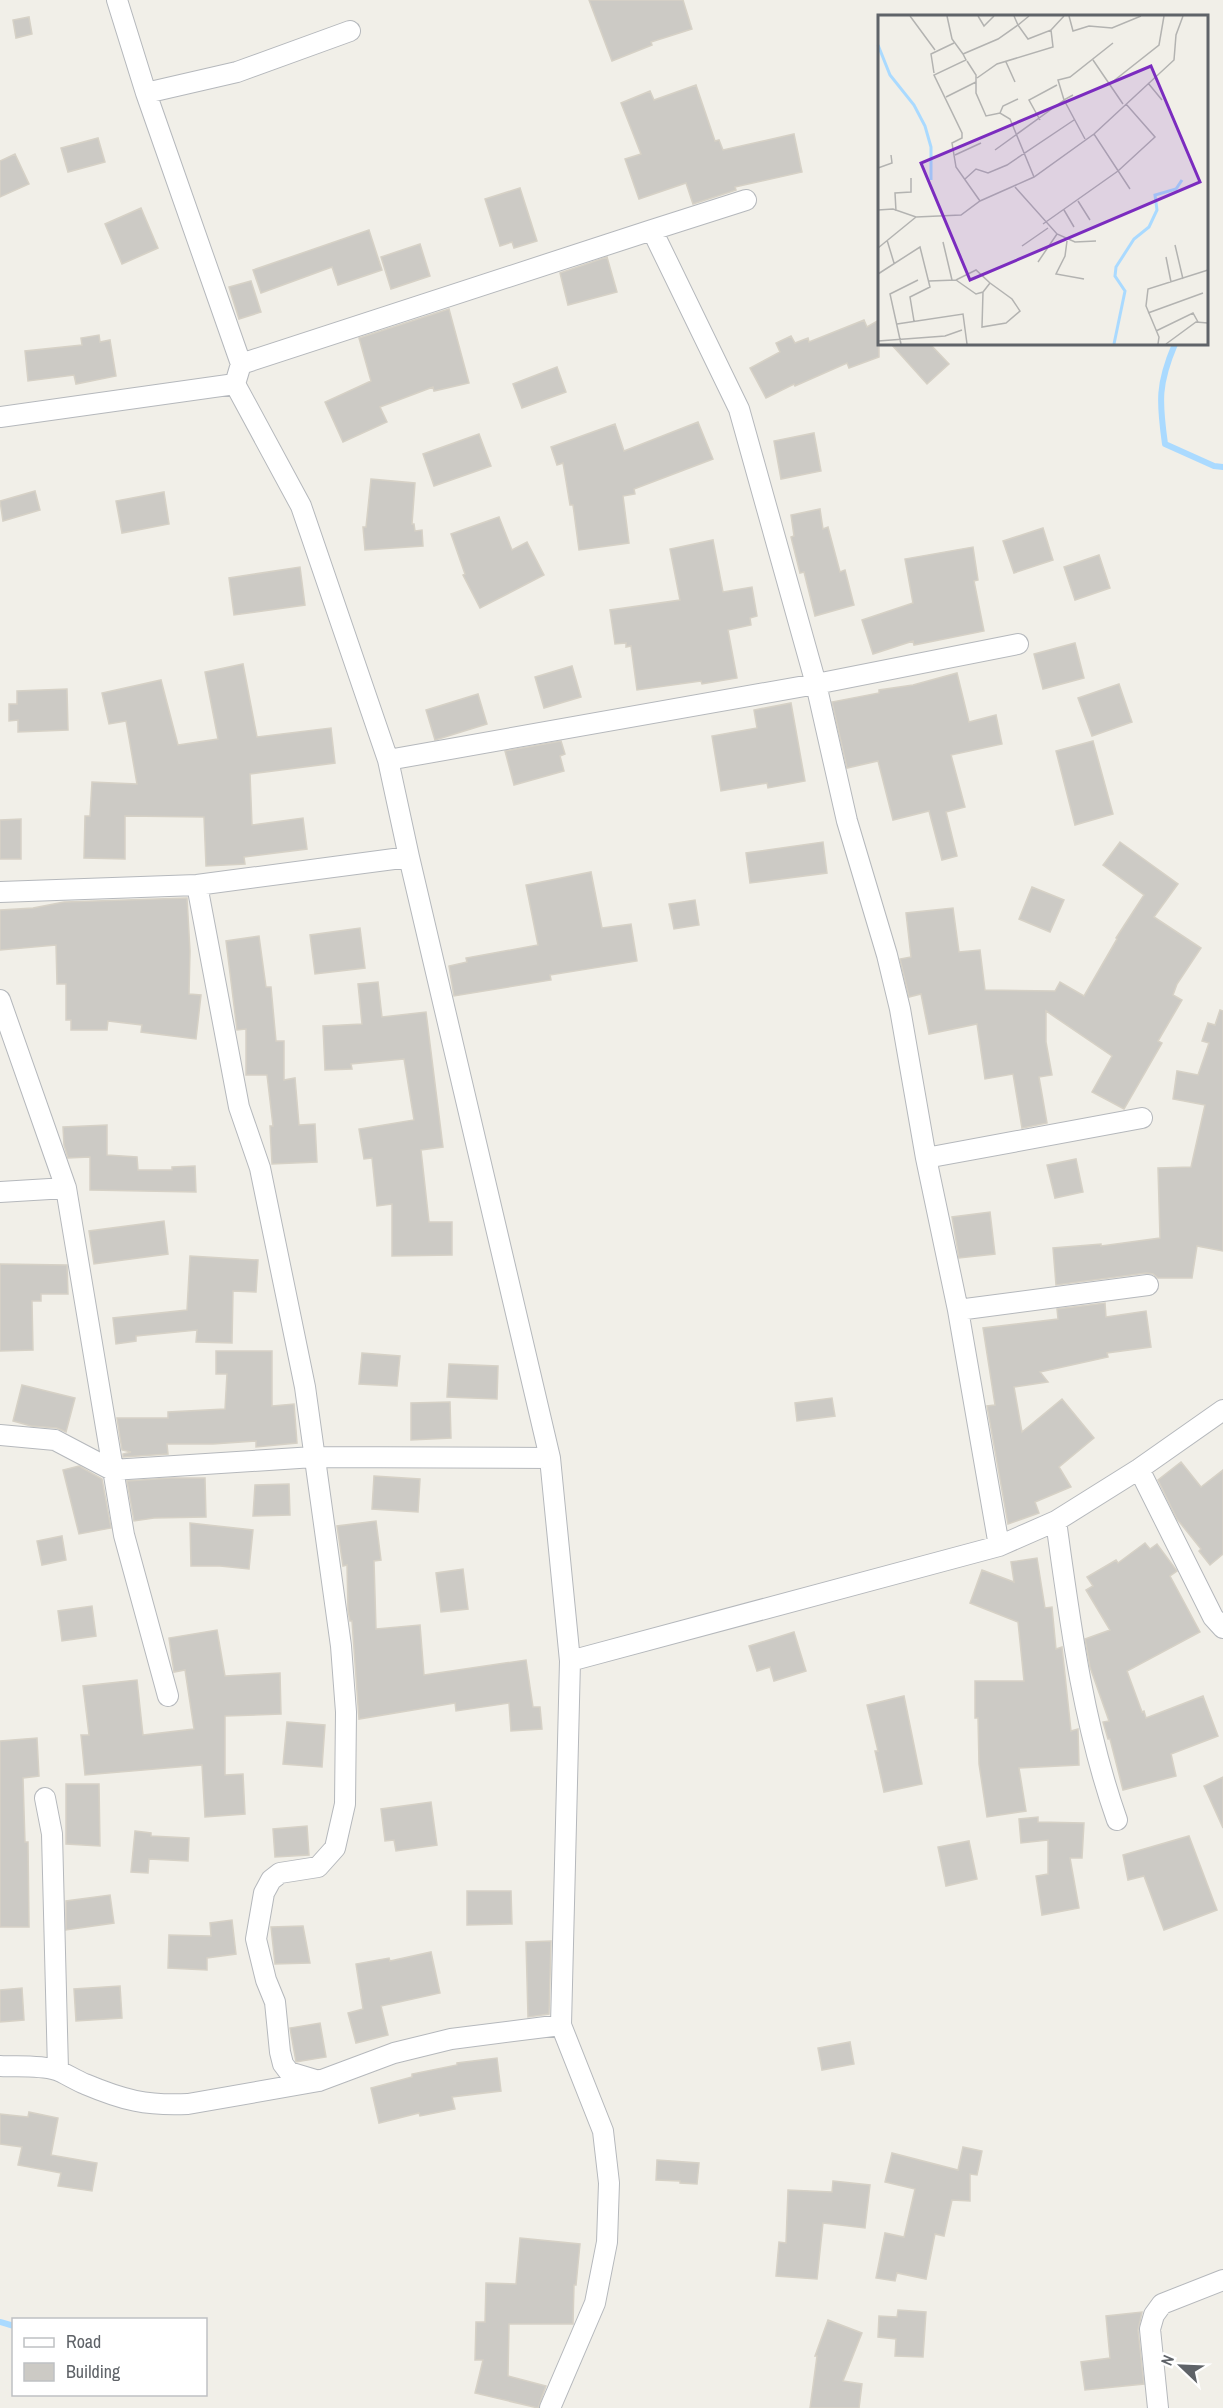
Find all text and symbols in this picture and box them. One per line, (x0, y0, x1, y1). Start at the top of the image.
inset map (878, 15, 1208, 345)
legend (12, 2318, 207, 2396)
text: Road (66, 2329, 101, 2354)
north arrow (1151, 2336, 1211, 2396)
text: N (1155, 2351, 1179, 2369)
text: Building (66, 2359, 121, 2384)

